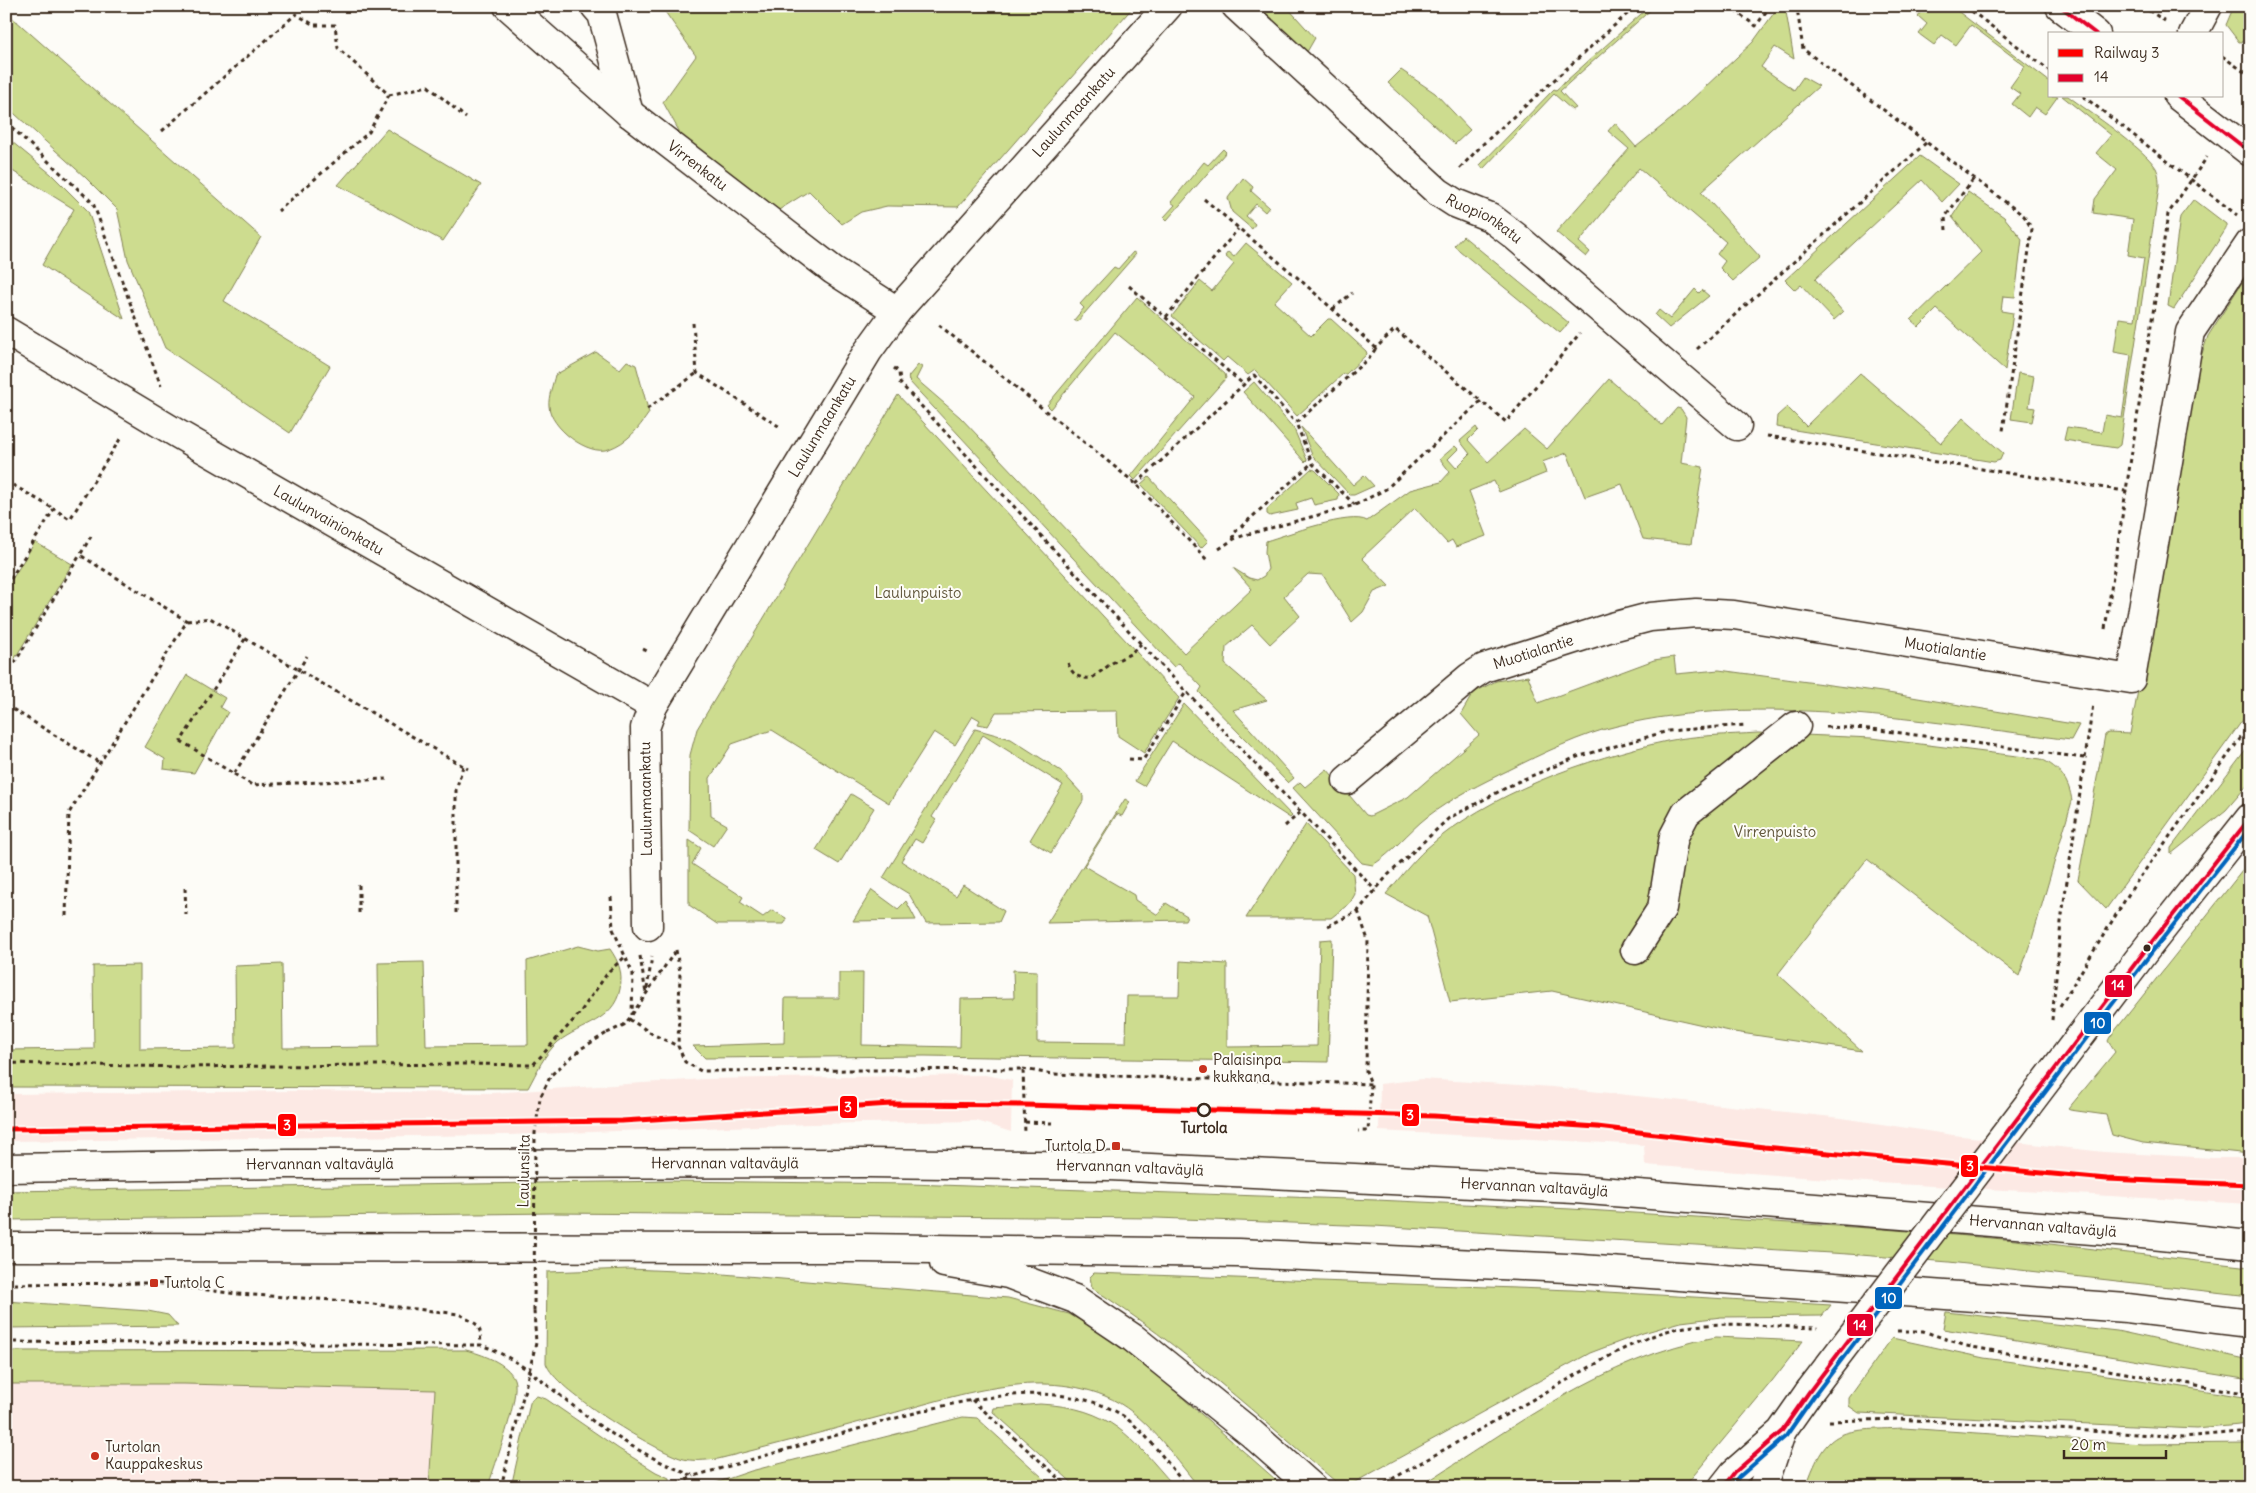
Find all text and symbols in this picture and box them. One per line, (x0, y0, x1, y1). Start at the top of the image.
legend (2048, 32, 2224, 98)
text: Railway 3 (2094, 43, 2160, 62)
street label: Laulunmaankatu (1028, 62, 1119, 161)
text: 14 (2094, 67, 2109, 86)
street label: Virrenkatu (664, 136, 732, 195)
street label: Ruopionkatu (1442, 189, 1527, 247)
street label: Laulunmaankatu (784, 372, 860, 481)
street label: Laulunvainionkatu (270, 481, 388, 559)
park label: Laulunpuisto (874, 583, 962, 602)
street label: Muotialantie (1491, 630, 1576, 673)
street label: Muotialantie (1903, 633, 1988, 665)
street label: Laulunmaankatu (635, 741, 656, 857)
park label: Virrenpuisto (1734, 822, 1816, 841)
unlabelled marker (2142, 943, 2152, 953)
line badge: 14 (2104, 974, 2133, 998)
text: 14 (2111, 976, 2125, 994)
line badge: 10 (2083, 1011, 2112, 1035)
text: 10 (2091, 1014, 2105, 1032)
place label: Palaisinpa kukkana (1213, 1050, 1282, 1086)
marker: Palaisinpa kukkana (1197, 1063, 1209, 1075)
line badge: 3 (839, 1095, 858, 1119)
text: 3 (844, 1098, 852, 1116)
marker: Turtola (1197, 1103, 1211, 1117)
line badge: 3 (1401, 1103, 1420, 1127)
text: 3 (1406, 1106, 1414, 1124)
line badge: 3 (277, 1113, 297, 1137)
text: 3 (283, 1116, 291, 1134)
place label: Turtola (1180, 1118, 1228, 1137)
street label: Laulunsilta (513, 1134, 534, 1208)
place label: Turtola D (1045, 1136, 1106, 1155)
marker: Turtola D (1110, 1140, 1122, 1152)
street label: Hervannan valtaväylä (651, 1153, 799, 1172)
street label: Hervannan valtaväylä (246, 1154, 394, 1174)
line badge: 3 (1960, 1154, 1979, 1178)
street label: Hervannan valtaväylä (1056, 1155, 1205, 1180)
text: 3 (1966, 1157, 1974, 1175)
street label: Hervannan valtaväylä (1460, 1173, 1609, 1201)
street label: Hervannan valtaväylä (1968, 1210, 2118, 1241)
place label: Turtola C (164, 1273, 225, 1292)
marker: Turtola C (148, 1277, 160, 1289)
line badge: 10 (1874, 1286, 1903, 1310)
text: 10 (1882, 1289, 1896, 1307)
line badge: 14 (1846, 1313, 1874, 1337)
text: 14 (1853, 1316, 1867, 1334)
scale bar (2064, 1428, 2166, 1460)
text: 20 m (2071, 1435, 2106, 1454)
place label: Turtolan Kauppakeskus (105, 1437, 203, 1473)
marker: Turtolan Kauppakeskus (89, 1450, 101, 1462)

